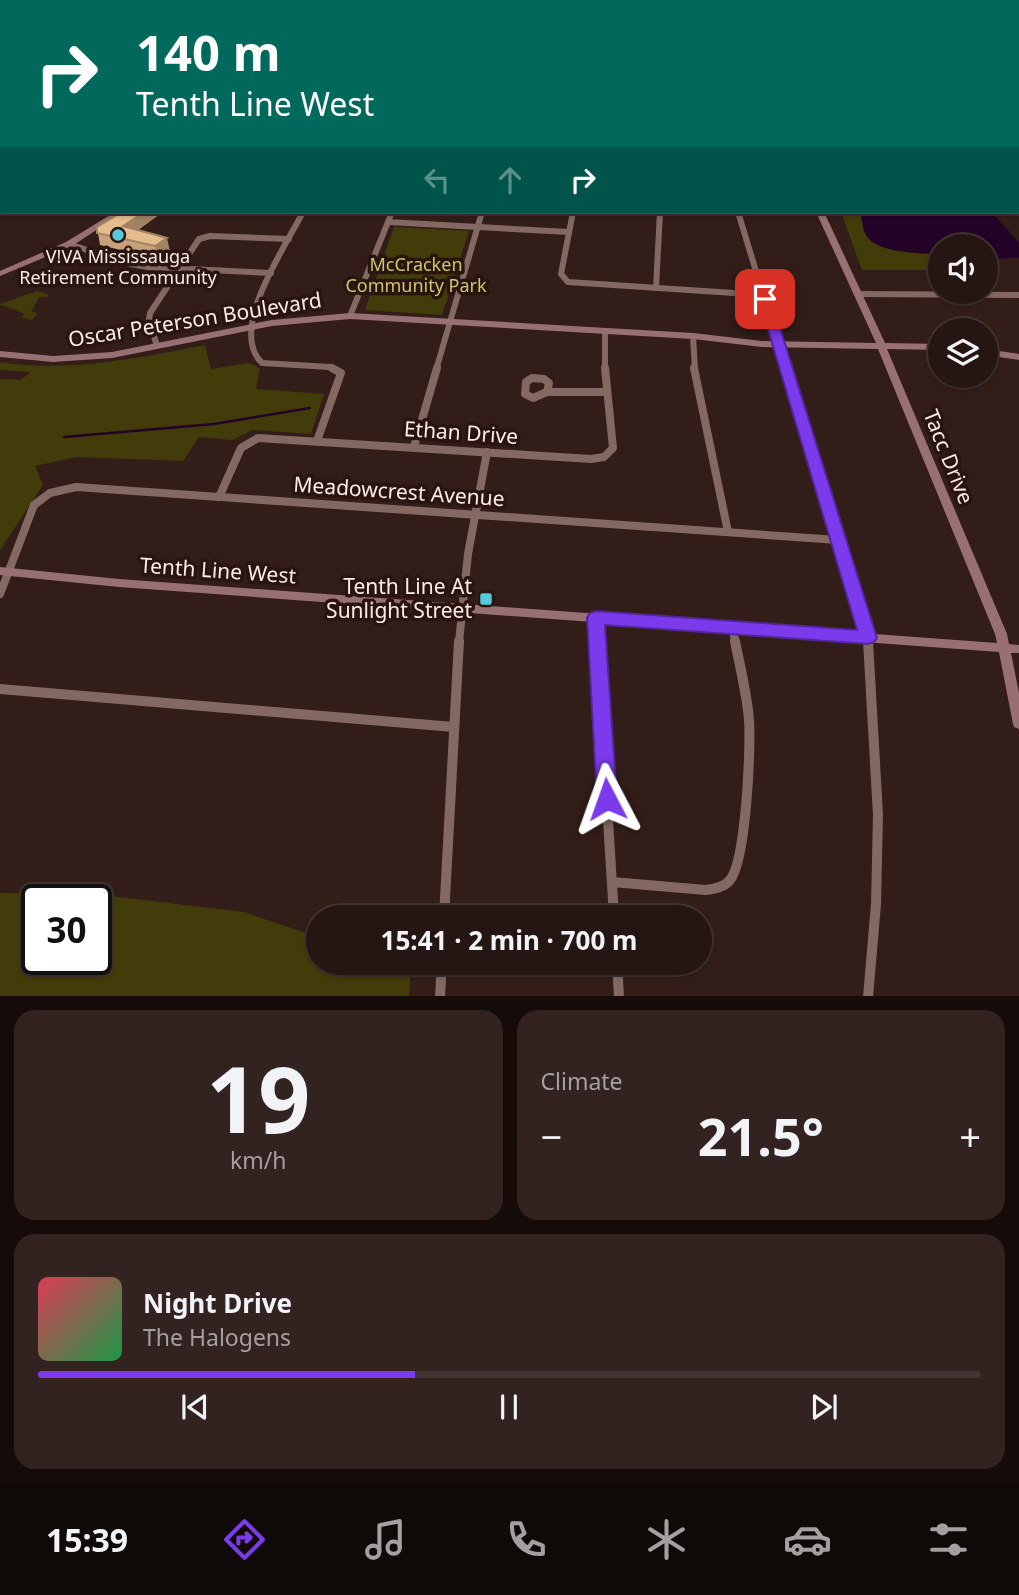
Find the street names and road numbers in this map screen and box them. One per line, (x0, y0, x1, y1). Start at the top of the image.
street label: Oscar Peterson Boulevard (66, 285, 324, 353)
street label: Tacc Drive (917, 405, 981, 508)
street label: Ethan Drive (403, 414, 519, 450)
street label: Meadowcrest Avenue (293, 470, 505, 512)
street label: Tenth Line West (139, 551, 297, 589)

